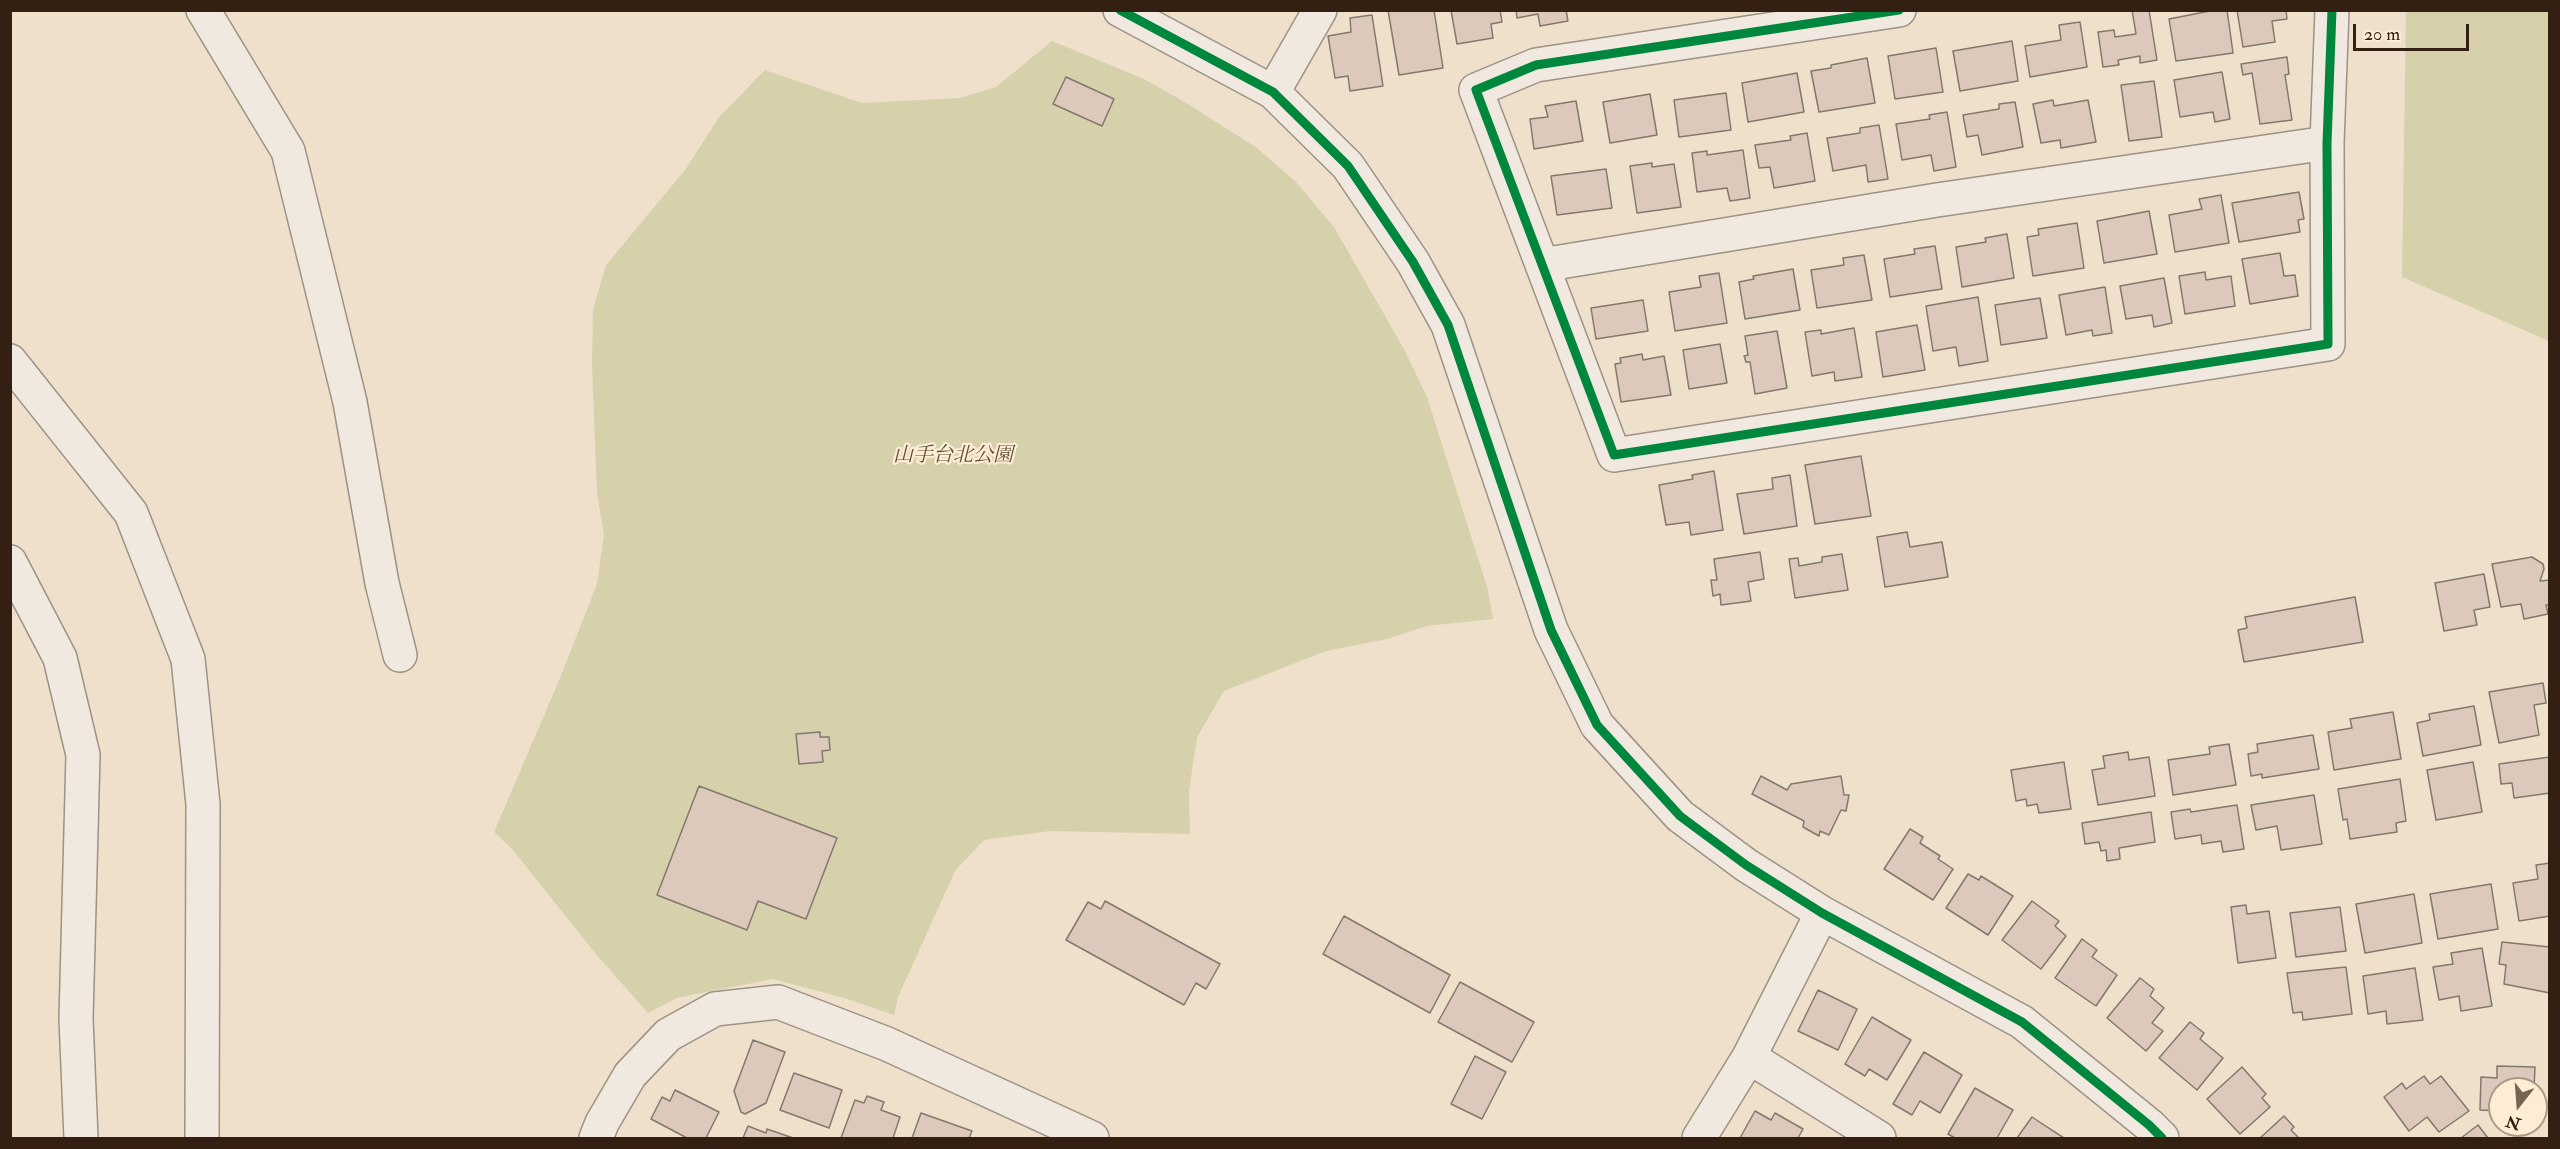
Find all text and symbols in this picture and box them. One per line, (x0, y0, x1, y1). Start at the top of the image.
scale bar (2356, 12, 2472, 50)
text: 20 m (2364, 23, 2400, 46)
park label: 山手台北公園 (893, 445, 1013, 469)
north arrow (2488, 1077, 2548, 1137)
text: N (2504, 1111, 2523, 1134)

